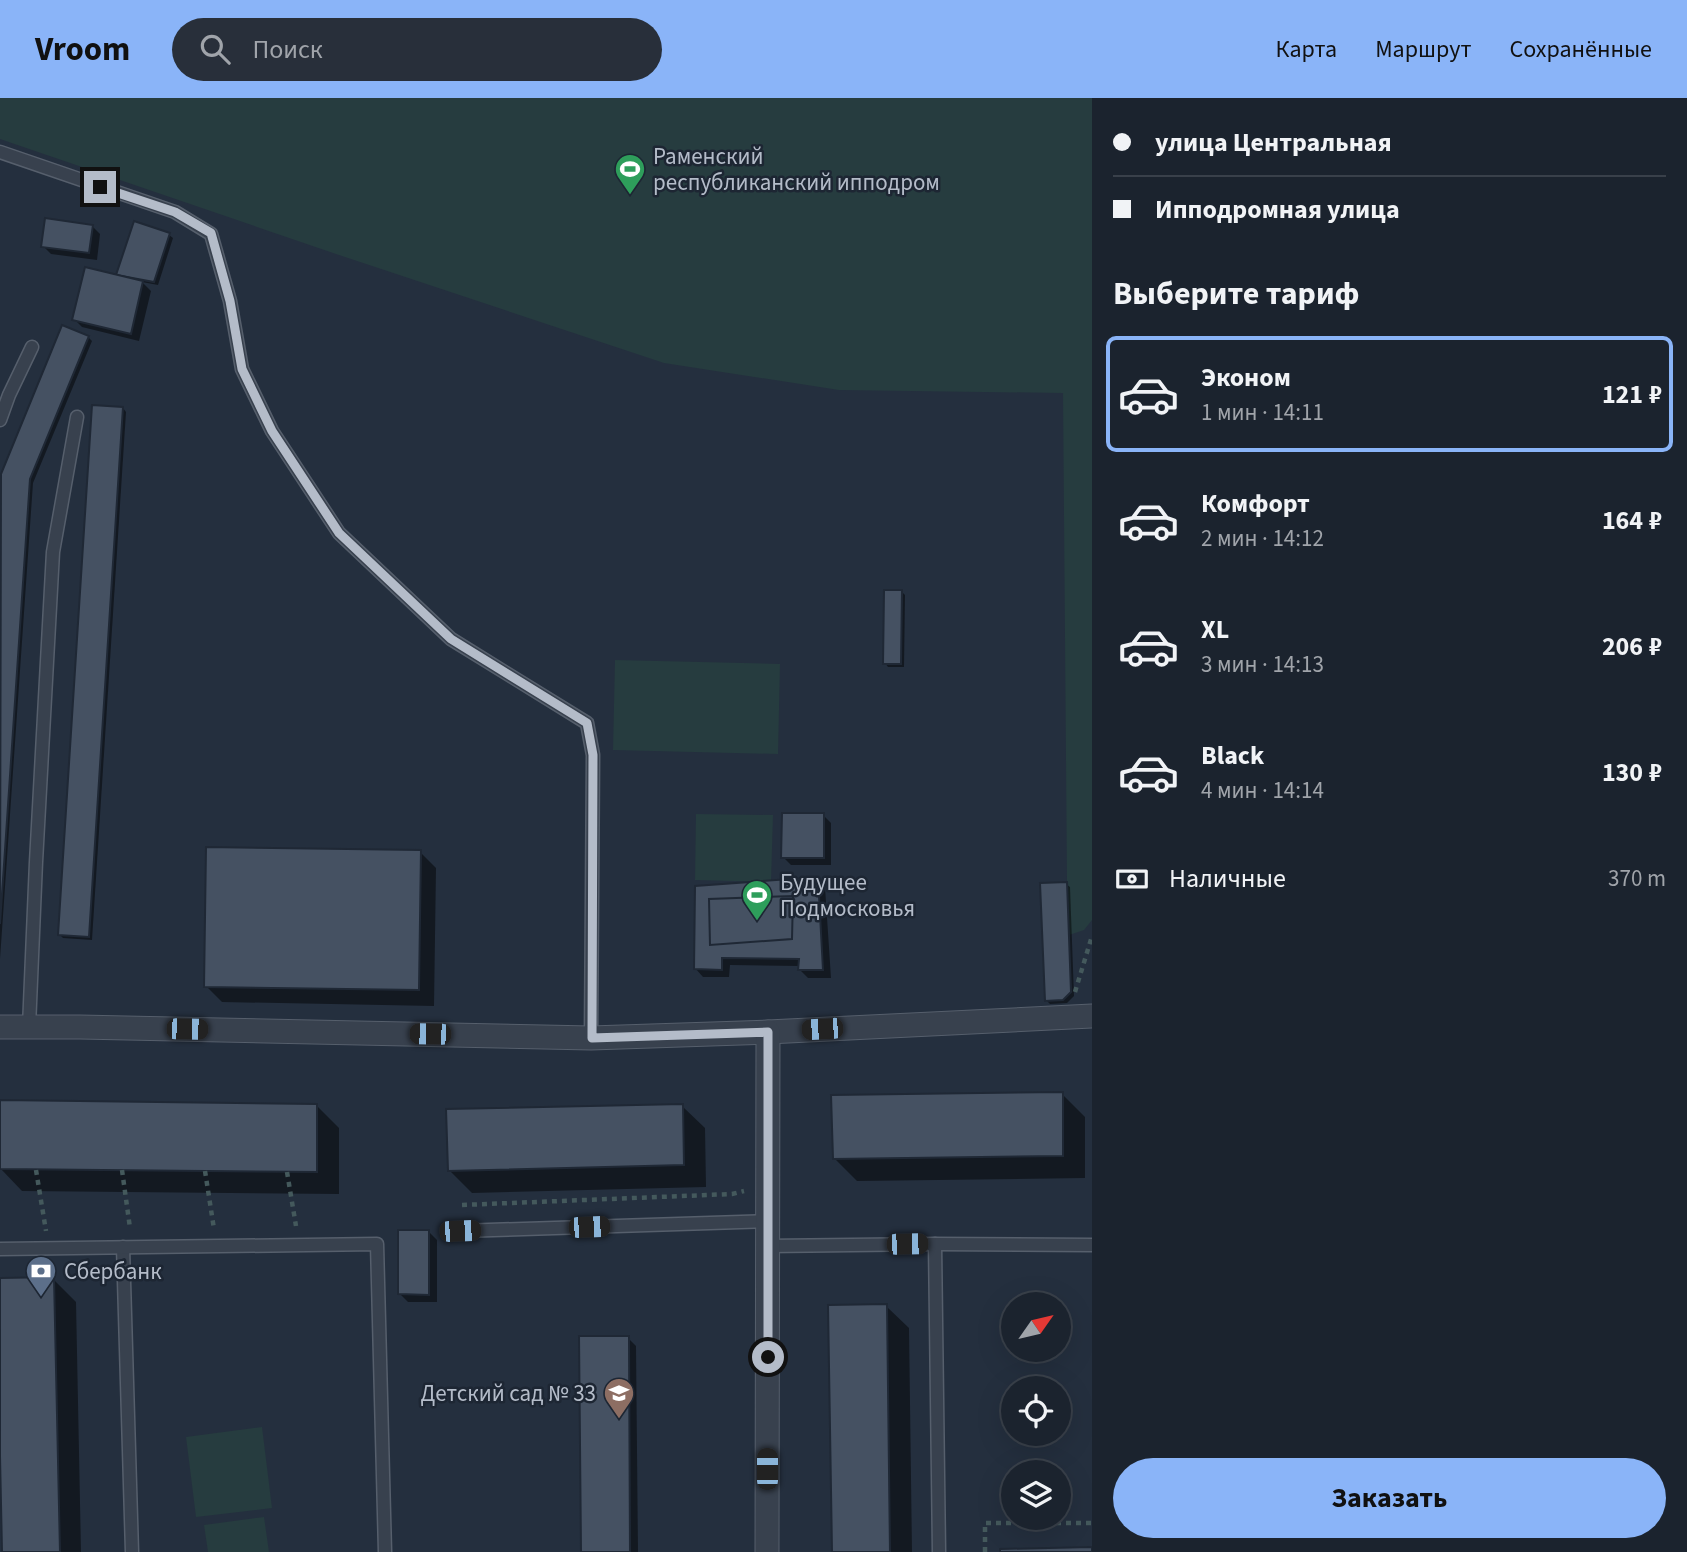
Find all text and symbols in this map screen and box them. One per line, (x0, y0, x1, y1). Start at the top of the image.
search box (172, 18, 662, 81)
text: Vroom (35, 26, 130, 73)
icon: search (196, 30, 234, 68)
text: Поиск (252, 31, 323, 68)
text: Карта (1276, 32, 1337, 67)
text: Маршрут (1375, 32, 1471, 67)
text: Сохранённые (1509, 32, 1652, 67)
text: улица Центральная (1155, 124, 1392, 161)
place label: Раменский республиканский ипподром (653, 140, 940, 199)
sports icon: Раменский республиканский ипподром (613, 152, 647, 196)
route end (84, 171, 116, 203)
text: Ипподромная улица (1155, 191, 1400, 228)
text: Выберите тариф (1113, 271, 1360, 317)
text: Эконом (1201, 359, 1291, 396)
icon: car (1117, 363, 1180, 426)
text: 121 ₽ (1602, 376, 1662, 413)
text: 1 мин · 14:11 (1201, 396, 1324, 429)
text: Комфорт (1201, 485, 1310, 522)
icon: car (1117, 489, 1180, 552)
text: 164 ₽ (1602, 502, 1662, 539)
text: 2 мин · 14:12 (1201, 522, 1324, 555)
text: XL (1201, 611, 1229, 648)
icon: car (1117, 615, 1180, 678)
text: 206 ₽ (1602, 628, 1662, 665)
text: 3 мин · 14:13 (1201, 648, 1324, 681)
text: Black (1201, 737, 1264, 774)
icon: car (1117, 741, 1180, 804)
text: 130 ₽ (1602, 754, 1662, 791)
text: 4 мин · 14:14 (1201, 774, 1324, 807)
icon: cash (1113, 860, 1151, 898)
text: Наличные (1169, 860, 1286, 897)
text: 370 m (1608, 862, 1666, 895)
place label: Будущее Подмосковья (780, 866, 915, 925)
sports icon: Будущее Подмосковья (740, 878, 774, 922)
car (801, 1017, 844, 1041)
car (166, 1018, 209, 1040)
car (409, 1023, 452, 1045)
car (568, 1216, 611, 1238)
car (439, 1220, 482, 1242)
car (886, 1233, 929, 1255)
bank icon: Сбербанк (24, 1254, 58, 1298)
place label: Сбербанк (64, 1255, 162, 1288)
north arrow (1001, 1292, 1071, 1362)
map controls (1001, 1292, 1071, 1530)
route start (752, 1341, 784, 1373)
school or university icon: Детский сад № 33 (602, 1376, 636, 1420)
button: locate (1001, 1376, 1071, 1446)
place label: Детский сад № 33 (421, 1377, 596, 1410)
car (757, 1448, 778, 1490)
button: Заказать (1113, 1458, 1666, 1538)
button: layers (1001, 1460, 1071, 1530)

